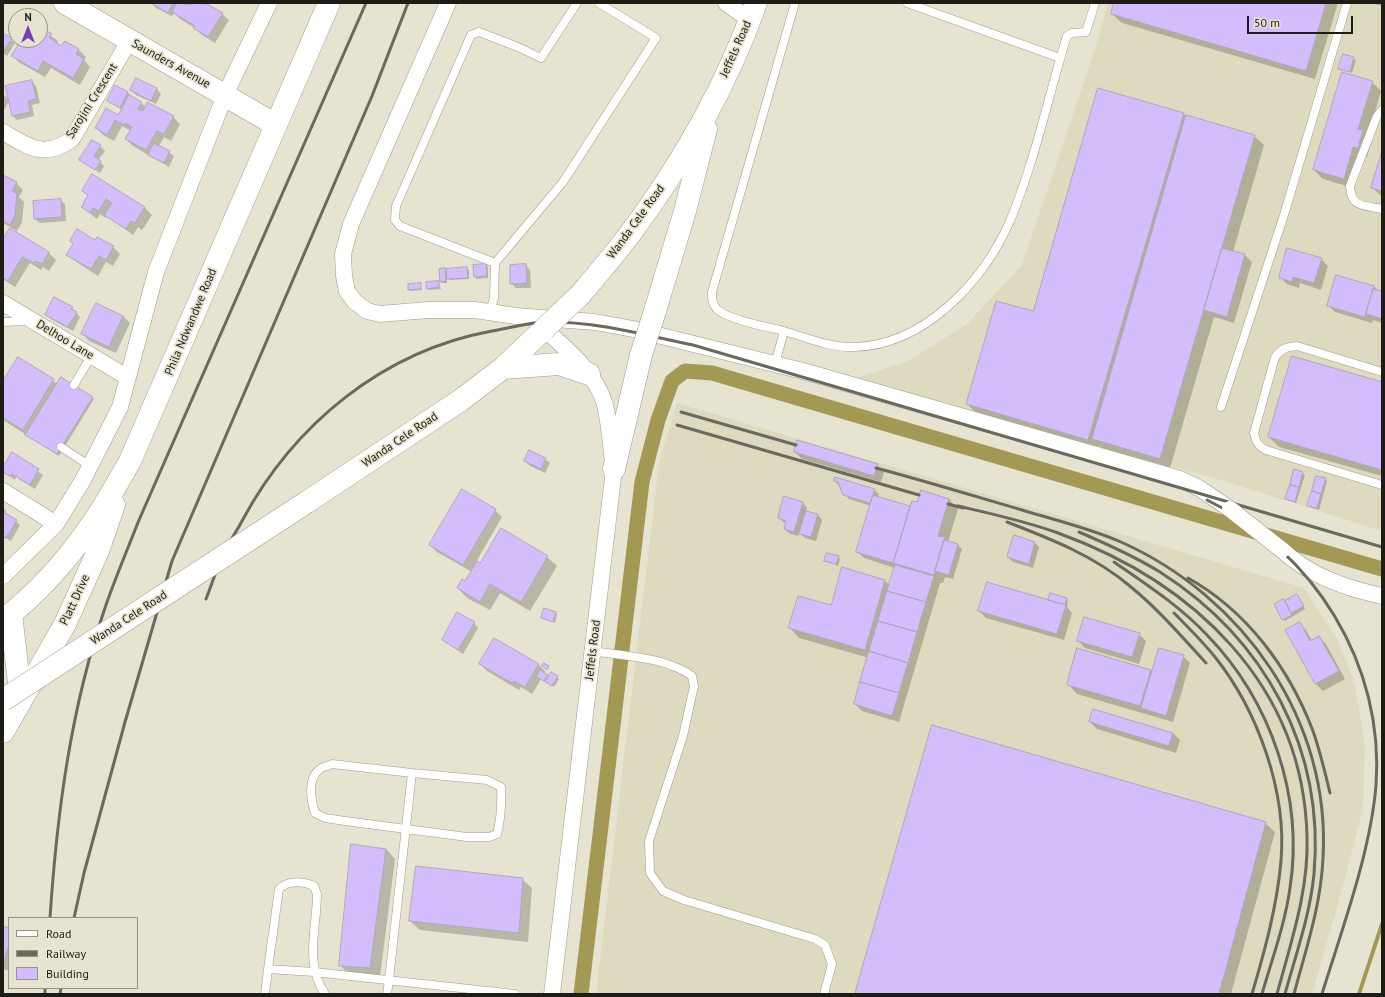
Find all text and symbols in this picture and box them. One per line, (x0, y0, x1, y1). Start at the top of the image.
north arrow (8, 8, 48, 48)
scale bar (1249, 8, 1355, 34)
text: N (24, 10, 32, 24)
text: 50 m (1254, 15, 1280, 30)
street label: Jeffels Road (717, 18, 755, 80)
street label: Saunders Avenue (129, 36, 213, 92)
street label: Sarojini Crescent (63, 61, 121, 141)
street label: Wanda Cele Road (604, 182, 668, 262)
street label: Phila Ndwandwe Road (162, 266, 220, 378)
street label: Delhoo Lane (34, 317, 96, 363)
street label: Wanda Cele Road (359, 409, 441, 471)
street label: Platt Drive (57, 572, 93, 628)
street label: Wanda Cele Road (88, 588, 170, 648)
street label: Jeffels Road (582, 619, 604, 681)
legend (8, 917, 138, 989)
text: Road (46, 926, 71, 941)
text: Railway (46, 946, 86, 961)
text: Building (46, 966, 89, 981)

